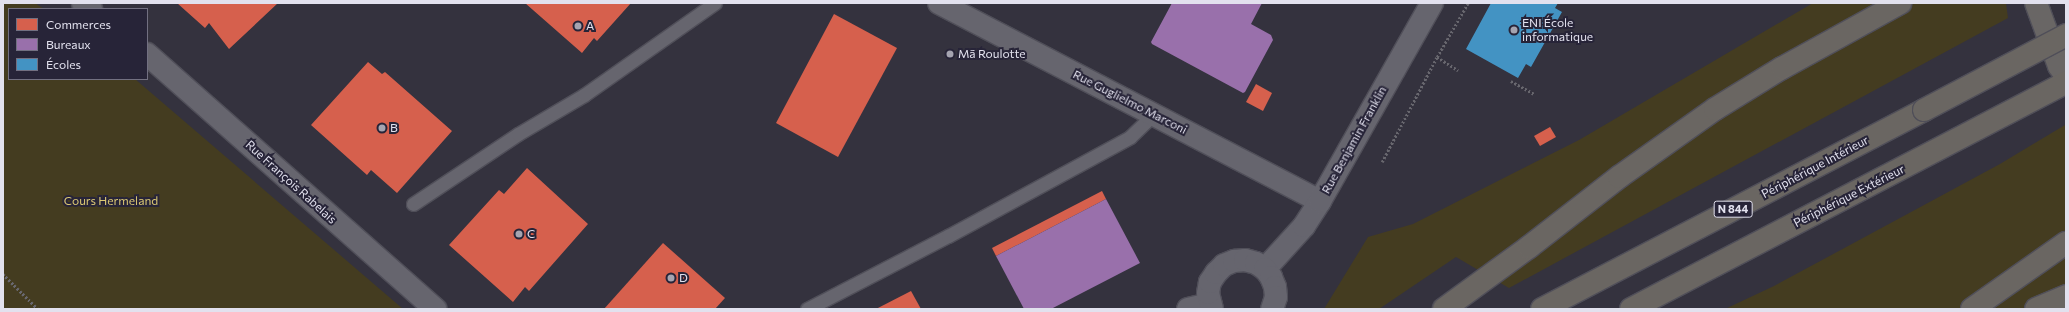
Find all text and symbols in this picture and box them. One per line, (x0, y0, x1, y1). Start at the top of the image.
legend (8, 8, 148, 80)
place label: ENI École informatique (1522, 16, 1593, 44)
text: Commerces (46, 17, 111, 31)
place label: A (586, 19, 594, 33)
marker: A (573, 21, 583, 31)
marker: ENI École informatique (1509, 25, 1519, 35)
text: Bureaux (46, 37, 91, 51)
place label: Mã Roulotte (958, 47, 1026, 61)
marker: Mã Roulotte (945, 49, 955, 59)
text: Écoles (46, 57, 81, 71)
street label: Rue Guglielmo Marconi (1071, 67, 1189, 137)
street label: Rue Benjamin Franklin (1319, 84, 1389, 196)
place label: B (390, 121, 398, 135)
marker: B (377, 123, 387, 133)
street label: Périphérique Intérieur (1759, 133, 1871, 201)
street label: Rue François Rabelais (243, 137, 339, 227)
street label: Périphérique Extérieur (1791, 162, 1907, 230)
park label: Cours Hermeland (64, 194, 158, 208)
road number: N 844 (1713, 200, 1753, 218)
place label: C (527, 227, 535, 241)
marker: C (514, 229, 524, 239)
place label: D (679, 271, 688, 285)
marker: D (666, 273, 676, 283)

